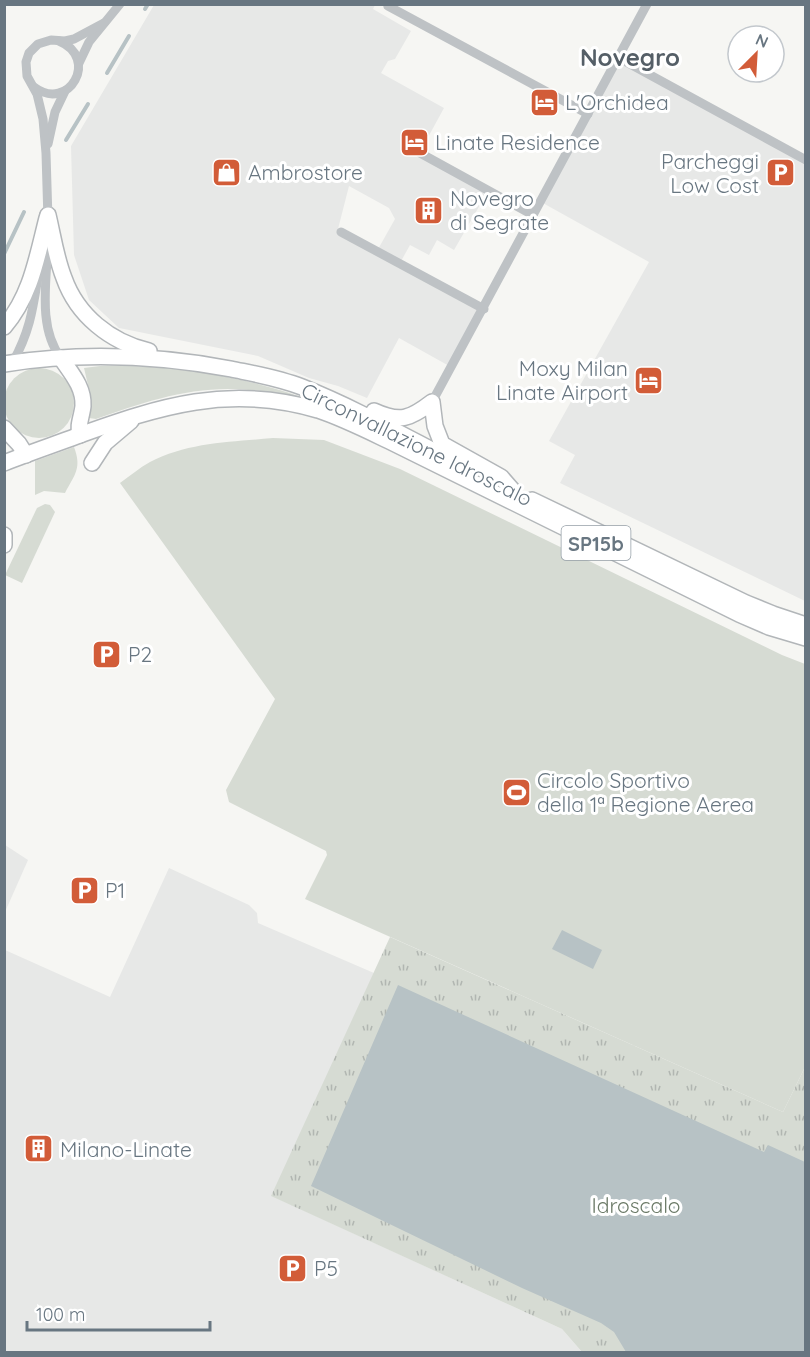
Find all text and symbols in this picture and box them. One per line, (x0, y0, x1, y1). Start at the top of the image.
north arrow (726, 24, 786, 84)
text: N (753, 29, 772, 52)
district label: Novegro (580, 42, 680, 72)
hotel icon: L'Orchidea (528, 86, 560, 118)
place label: L'Orchidea (565, 89, 669, 115)
hotel icon: Linate Residence (398, 126, 430, 158)
place label: Linate Residence (435, 129, 600, 155)
place label: Parcheggi Low Cost (661, 148, 759, 198)
shop icon: Ambrostore (211, 156, 243, 188)
parking icon: Parcheggi Low Cost (764, 157, 796, 189)
place label: Ambrostore (248, 159, 363, 185)
place label: Novegro di Segrate (450, 185, 549, 235)
building icon: Novegro di Segrate (413, 194, 445, 226)
place label: Moxy Milan Linate Airport (496, 355, 628, 405)
hotel icon: Moxy Milan Linate Airport (633, 364, 665, 396)
street label: Circonvallazione Idroscalo (297, 377, 537, 511)
road number: SP15b (562, 526, 630, 560)
parking icon: P2 (91, 638, 123, 670)
place label: P2 (128, 641, 152, 667)
place label: Circolo Sportivo della 1ª Regione Aerea (537, 767, 754, 817)
sports icon: Circolo Sportivo della 1ª Regione Aerea (500, 776, 532, 808)
parking icon: P1 (68, 874, 100, 906)
place label: P1 (105, 877, 125, 903)
building icon: Milano-Linate (23, 1133, 55, 1165)
place label: Milano-Linate (60, 1136, 192, 1162)
park label: Idroscalo (591, 1192, 681, 1218)
parking icon: P5 (277, 1252, 309, 1284)
place label: P5 (314, 1255, 338, 1281)
scale bar (27, 1294, 210, 1332)
text: 100 m (36, 1303, 85, 1326)

